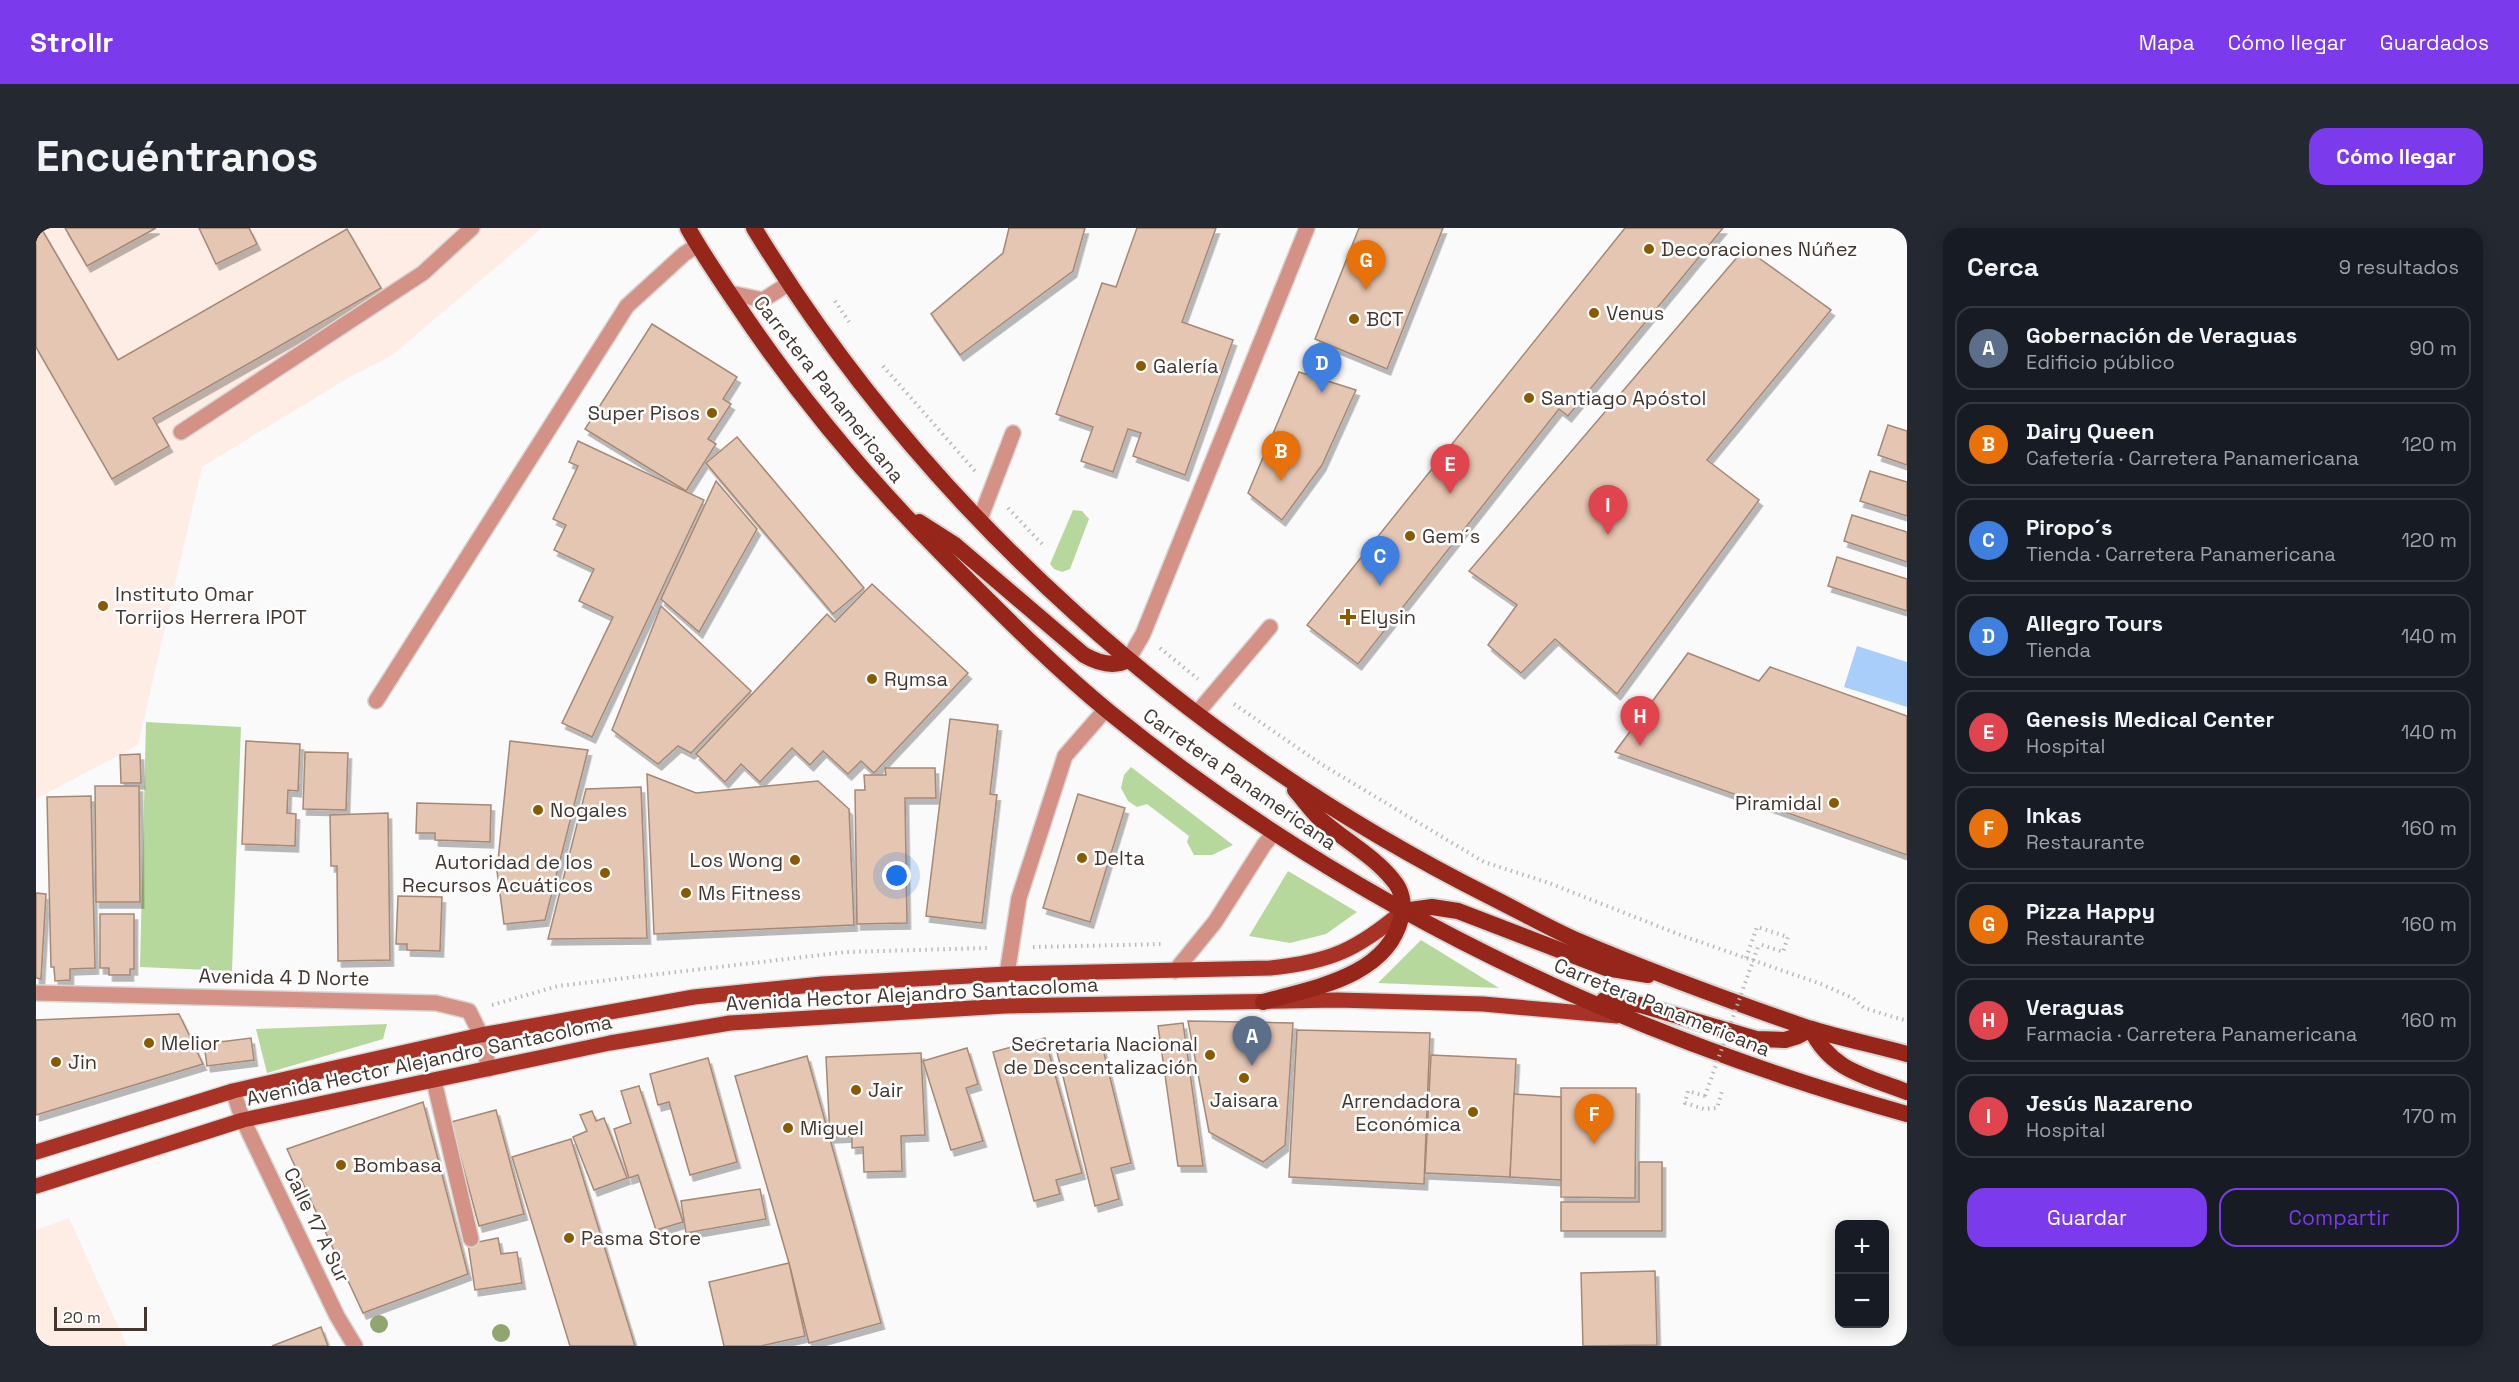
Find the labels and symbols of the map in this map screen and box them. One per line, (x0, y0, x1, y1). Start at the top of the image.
place label: Decoraciones Núñez (1661, 236, 1858, 262)
pin: G (1346, 241, 1386, 290)
marker: Decoraciones Núñez (1642, 242, 1656, 256)
street label: Carretera Panamericana (748, 290, 910, 488)
place label: Venus (1606, 300, 1664, 326)
place label: BCT (1366, 306, 1404, 332)
marker: Venus (1587, 306, 1601, 320)
marker: BCT (1347, 312, 1361, 326)
pin: D (1302, 344, 1342, 393)
place label: Galería (1153, 353, 1218, 379)
marker: Galería (1134, 359, 1148, 373)
place label: Santiago Apóstol (1541, 385, 1706, 411)
marker: Santiago Apóstol (1522, 391, 1536, 405)
place label: Super Pisos (588, 400, 700, 426)
marker: Super Pisos (705, 406, 719, 420)
pin: B (1262, 432, 1300, 481)
pin: E (1430, 444, 1470, 494)
pin: I (1588, 486, 1628, 535)
place label: Gem´s (1422, 523, 1480, 549)
marker: Gem´s (1403, 529, 1417, 543)
pin: C (1360, 536, 1400, 586)
place label: Instituto Omar Torrijos Herrera IPOT (115, 581, 307, 630)
marker: Instituto Omar Torrijos Herrera IPOT (96, 599, 110, 613)
place label: Elysin (1360, 604, 1416, 630)
marker: Elysin (1341, 610, 1355, 624)
place label: Rymsa (884, 666, 948, 692)
marker: Rymsa (865, 672, 879, 686)
pin: H (1620, 696, 1660, 746)
street label: Carretera Panamericana (1138, 702, 1342, 856)
place label: Piramidal (1735, 790, 1822, 816)
marker: Piramidal (1827, 796, 1841, 810)
place label: Nogales (550, 797, 627, 823)
marker: Nogales (531, 803, 545, 817)
place label: Delta (1094, 845, 1145, 871)
place label: Los Wong (690, 847, 783, 873)
place label: Autoridad de los Recursos Acuáticos (402, 849, 593, 898)
marker: Delta (1075, 851, 1089, 865)
marker: Los Wong (788, 853, 802, 867)
your location (882, 861, 911, 890)
marker: Autoridad de los Recursos Acuáticos (598, 866, 612, 880)
place label: Ms Fitness (698, 880, 801, 906)
marker: Ms Fitness (679, 886, 693, 900)
street label: Carretera Panamericana (1550, 952, 1774, 1062)
street label: Avenida 4 D Norte (198, 963, 370, 991)
street label: Avenida Hector Alejandro Santacoloma (725, 971, 1099, 1017)
street label: Avenida Hector Alejandro Santacoloma (244, 1008, 614, 1112)
pin: A (1232, 1016, 1272, 1066)
place label: Melior (161, 1030, 220, 1056)
place label: Secretaria Nacional de Descentalización (1003, 1031, 1198, 1080)
marker: Melior (142, 1036, 156, 1050)
marker: Secretaria Nacional de Descentalización (1203, 1048, 1217, 1062)
place label: Jin (68, 1049, 97, 1075)
marker: Jin (49, 1055, 63, 1069)
marker: Jaisara (1237, 1071, 1251, 1085)
place label: Jair (868, 1077, 903, 1103)
marker: Jair (849, 1083, 863, 1097)
place label: Jaisara (1210, 1087, 1278, 1113)
place label: Arrendadora Económica (1342, 1088, 1461, 1137)
pin: F (1574, 1094, 1614, 1144)
marker: Arrendadora Económica (1466, 1105, 1480, 1119)
place label: Miguel (800, 1115, 864, 1141)
marker: Miguel (781, 1121, 795, 1135)
place label: Bombasa (353, 1152, 442, 1178)
marker: Bombasa (334, 1158, 348, 1172)
street label: Calle 17 A Sur (278, 1163, 356, 1287)
place label: Pasma Store (581, 1225, 701, 1251)
marker: Pasma Store (562, 1231, 576, 1245)
scale bar (54, 1304, 147, 1332)

